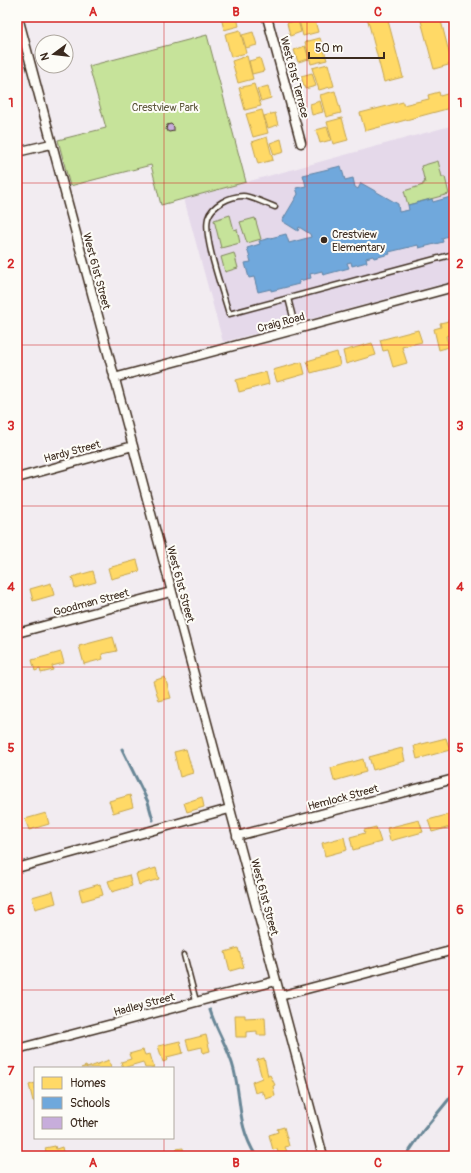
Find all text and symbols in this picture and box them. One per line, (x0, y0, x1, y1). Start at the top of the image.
text: A (89, 4, 98, 20)
text: B (232, 4, 240, 20)
text: C (374, 4, 382, 20)
north arrow (34, 34, 74, 74)
scale bar (309, 34, 384, 60)
street label: West 61st Terrace (277, 35, 312, 120)
text: 50 m (315, 41, 343, 56)
text: N (37, 51, 52, 62)
text: 1 (8, 95, 14, 111)
text: 1 (457, 95, 463, 111)
park label: Crestview Park (132, 101, 199, 114)
place label: Crestview Elementary (332, 228, 385, 254)
street label: West 61st Street (80, 231, 113, 311)
marker: Crestview Elementary (319, 235, 329, 245)
text: 2 (7, 256, 15, 272)
text: 2 (456, 256, 464, 272)
street label: Craig Road (256, 310, 306, 335)
text: 3 (7, 418, 15, 434)
text: 3 (456, 418, 464, 434)
street label: Hardy Street (42, 438, 102, 465)
street label: West 61st Street (164, 544, 197, 624)
text: 4 (7, 579, 15, 595)
text: 4 (456, 579, 464, 595)
street label: Goodman Street (52, 586, 131, 619)
text: 5 (7, 740, 15, 756)
text: 5 (456, 740, 464, 756)
street label: Hemlock Street (306, 782, 380, 813)
street label: West 61st Street (248, 857, 281, 937)
text: 6 (7, 902, 15, 918)
text: 6 (456, 902, 464, 918)
street label: Hadley Street (112, 990, 177, 1019)
text: 7 (8, 1063, 15, 1079)
text: 7 (457, 1063, 464, 1079)
legend (34, 1067, 174, 1139)
text: Homes (70, 1076, 106, 1091)
text: Schools (70, 1096, 110, 1111)
text: Other (70, 1116, 99, 1131)
text: A (89, 1155, 98, 1171)
text: B (232, 1155, 240, 1171)
text: C (374, 1155, 382, 1171)

